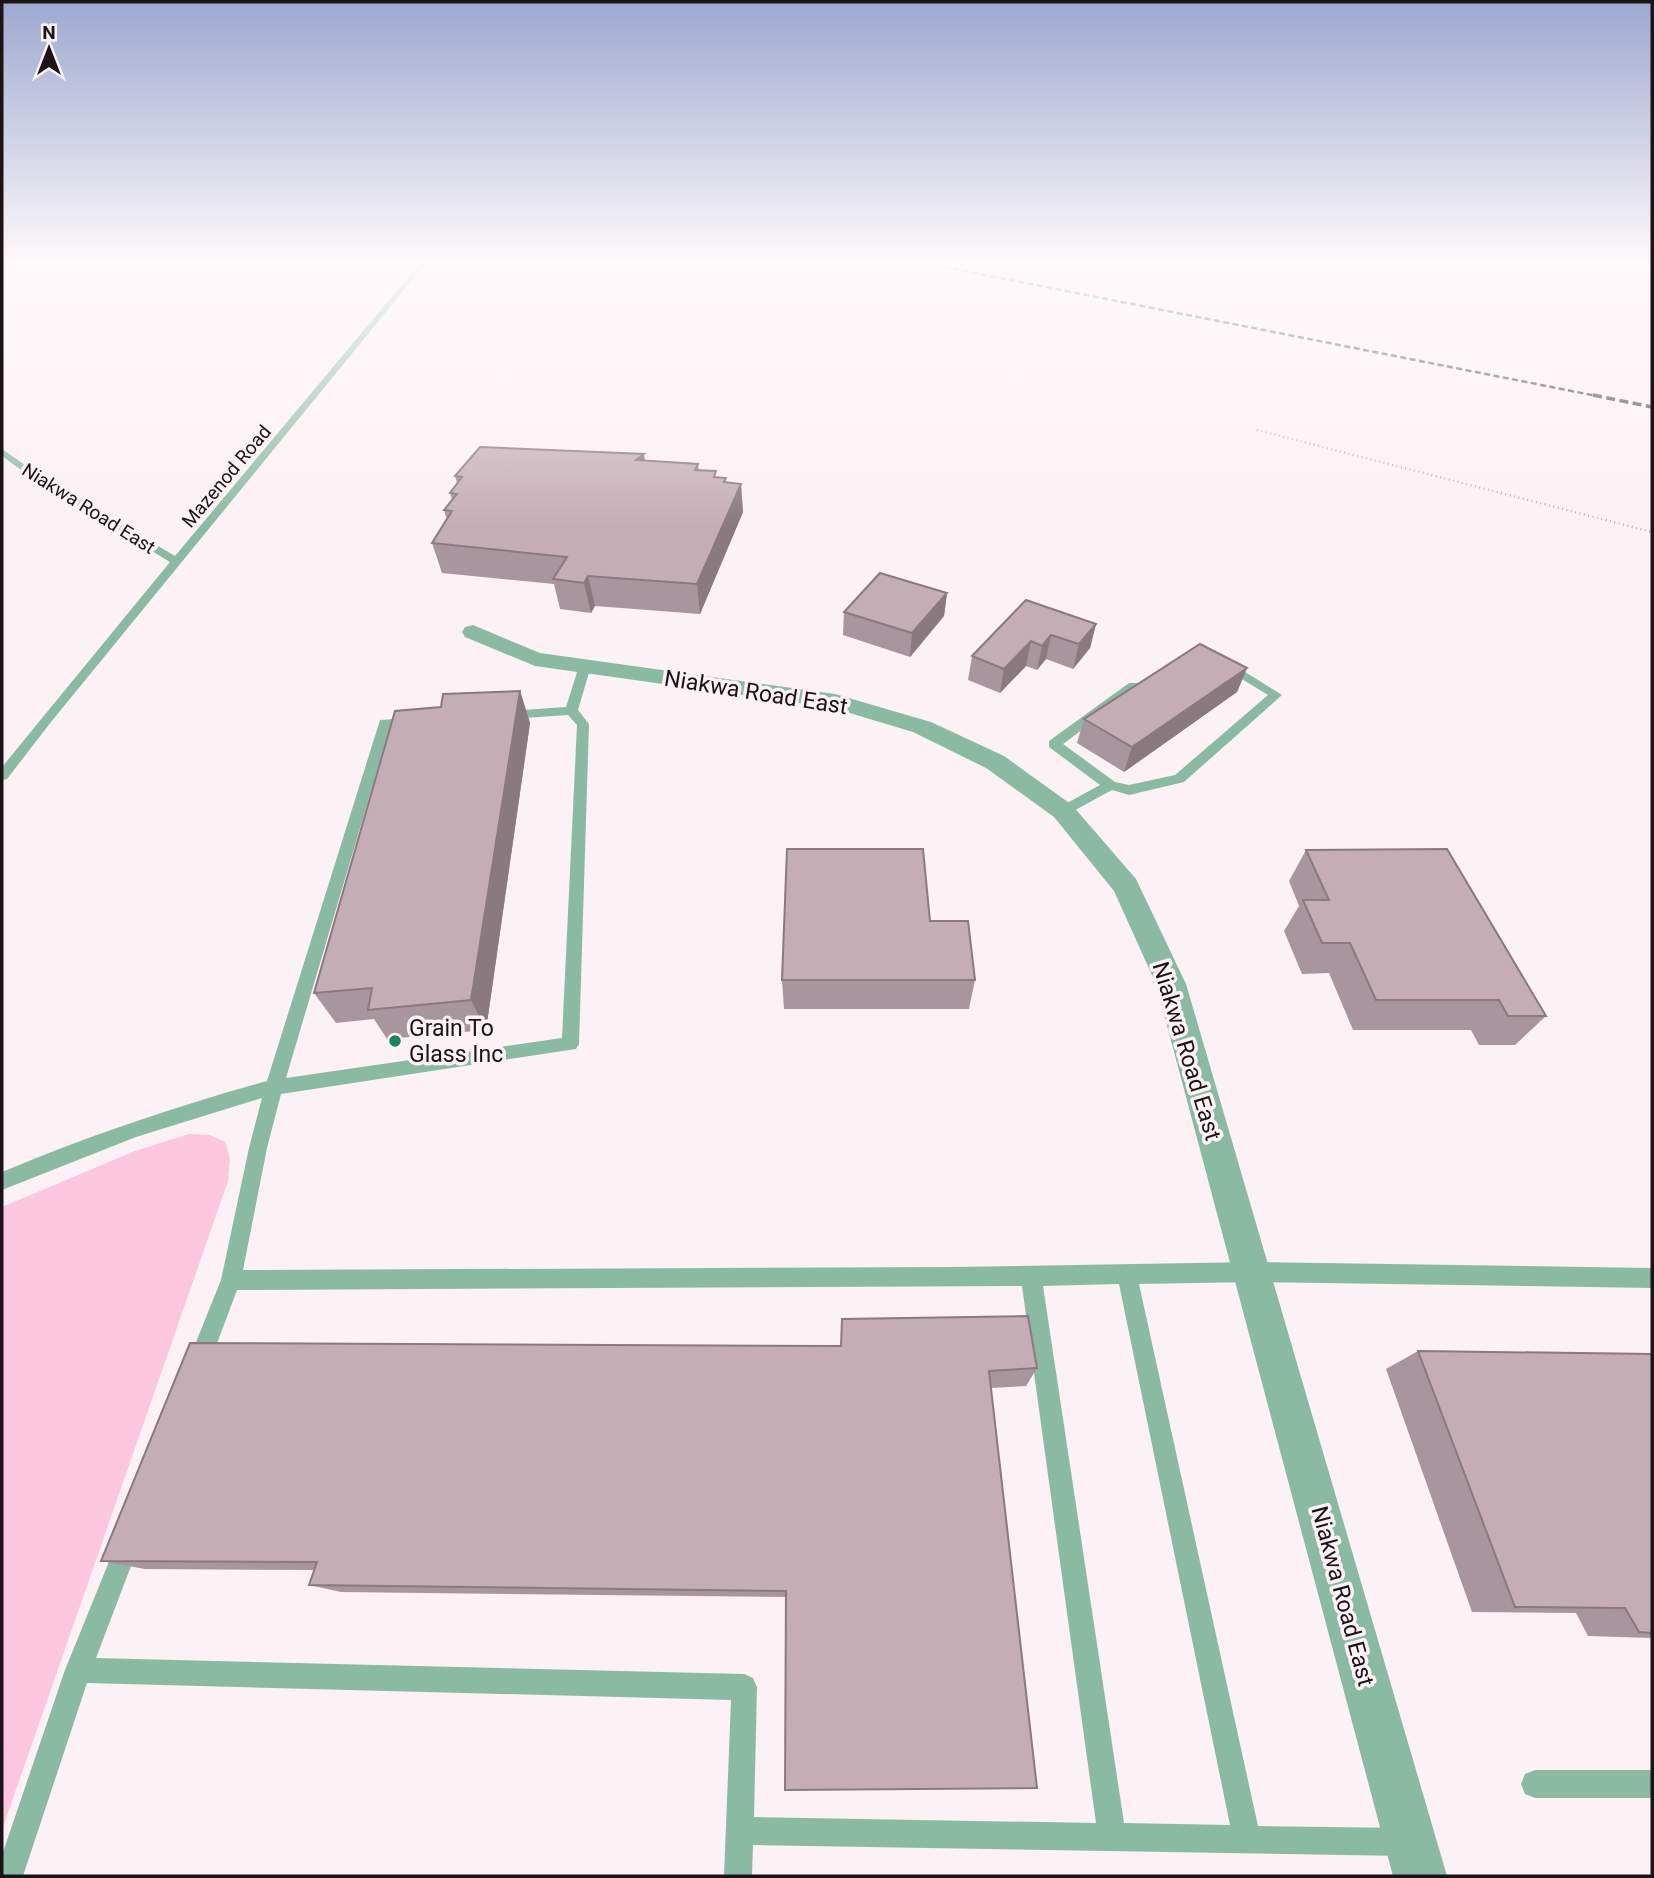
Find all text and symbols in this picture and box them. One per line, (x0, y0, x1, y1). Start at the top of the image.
north arrow (14, 14, 84, 84)
text: N (42, 21, 56, 44)
street label: Mazenod Road (177, 420, 276, 532)
street label: Niakwa Road East (18, 458, 160, 559)
street label: Niakwa Road East (662, 665, 849, 720)
street label: Niakwa Road East (1147, 959, 1226, 1144)
place label: Grain To Glass Inc (409, 1015, 503, 1068)
marker: Grain To Glass Inc (387, 1033, 403, 1049)
street label: Niakwa Road East (1306, 1503, 1380, 1689)

